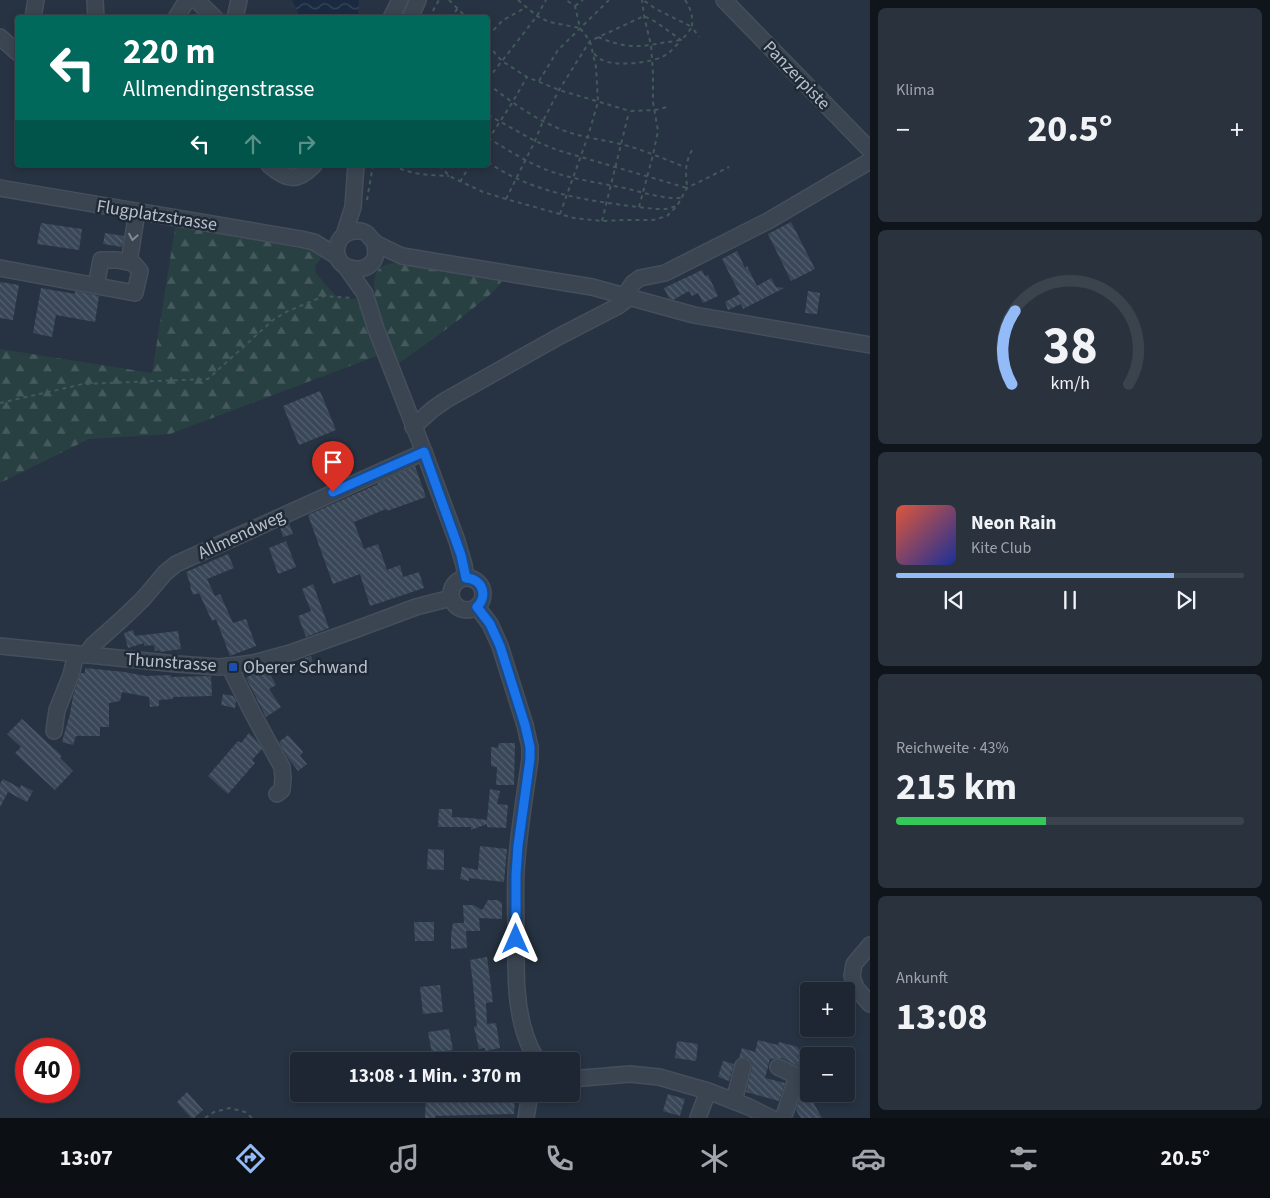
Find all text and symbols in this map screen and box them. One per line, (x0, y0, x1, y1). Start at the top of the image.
text: 220 m (123, 27, 215, 77)
icon: left (40, 35, 105, 100)
street label: Panzerpiste (757, 35, 836, 115)
text: Allmendingenstrasse (123, 73, 315, 105)
text: Klima (896, 79, 935, 101)
text: 20.5° (1027, 102, 1113, 156)
text: − (896, 110, 910, 150)
text: + (1230, 110, 1244, 150)
icon: left (186, 130, 214, 158)
icon: ahead (239, 130, 267, 158)
icon: right (292, 130, 320, 158)
street label: Flugplatzstrasse (95, 194, 219, 237)
one-way arrow (128, 233, 139, 241)
text: 38 (1043, 310, 1097, 384)
text: km/h (1050, 371, 1090, 396)
pin (312, 441, 354, 492)
icon: arrive (319, 448, 347, 476)
street label: Allmendweg (194, 503, 289, 566)
text: Neon Rain (971, 510, 1056, 537)
text: Kite Club (971, 537, 1031, 559)
icon: previous (940, 586, 968, 614)
icon: pause (1056, 586, 1084, 614)
icon: next (1172, 586, 1200, 614)
street label: Thunstrasse (125, 647, 217, 678)
place label: Oberer Schwand (243, 655, 368, 680)
marker: Oberer Schwand (227, 661, 239, 673)
text: Reichweite · 43% (896, 737, 1009, 759)
text: 215 km (896, 760, 1017, 814)
position arrow (489, 912, 541, 964)
text: Ankunft (896, 967, 948, 989)
map controls (800, 982, 855, 1102)
button: + (800, 982, 855, 1037)
text: 13:08 (896, 990, 988, 1044)
speed limit sign: 40 (15, 1038, 80, 1103)
button: − (800, 1047, 855, 1102)
text: 13:08 · 1 Min. · 370 m (349, 1063, 521, 1090)
icon: directions (233, 1141, 268, 1176)
icon: music (387, 1141, 422, 1176)
icon: phone (542, 1141, 577, 1176)
icon: climate (697, 1141, 732, 1176)
icon: car (851, 1141, 886, 1176)
icon: filters (1006, 1141, 1041, 1176)
text: 13:07 (60, 1142, 113, 1174)
text: 20.5° (1161, 1142, 1210, 1174)

